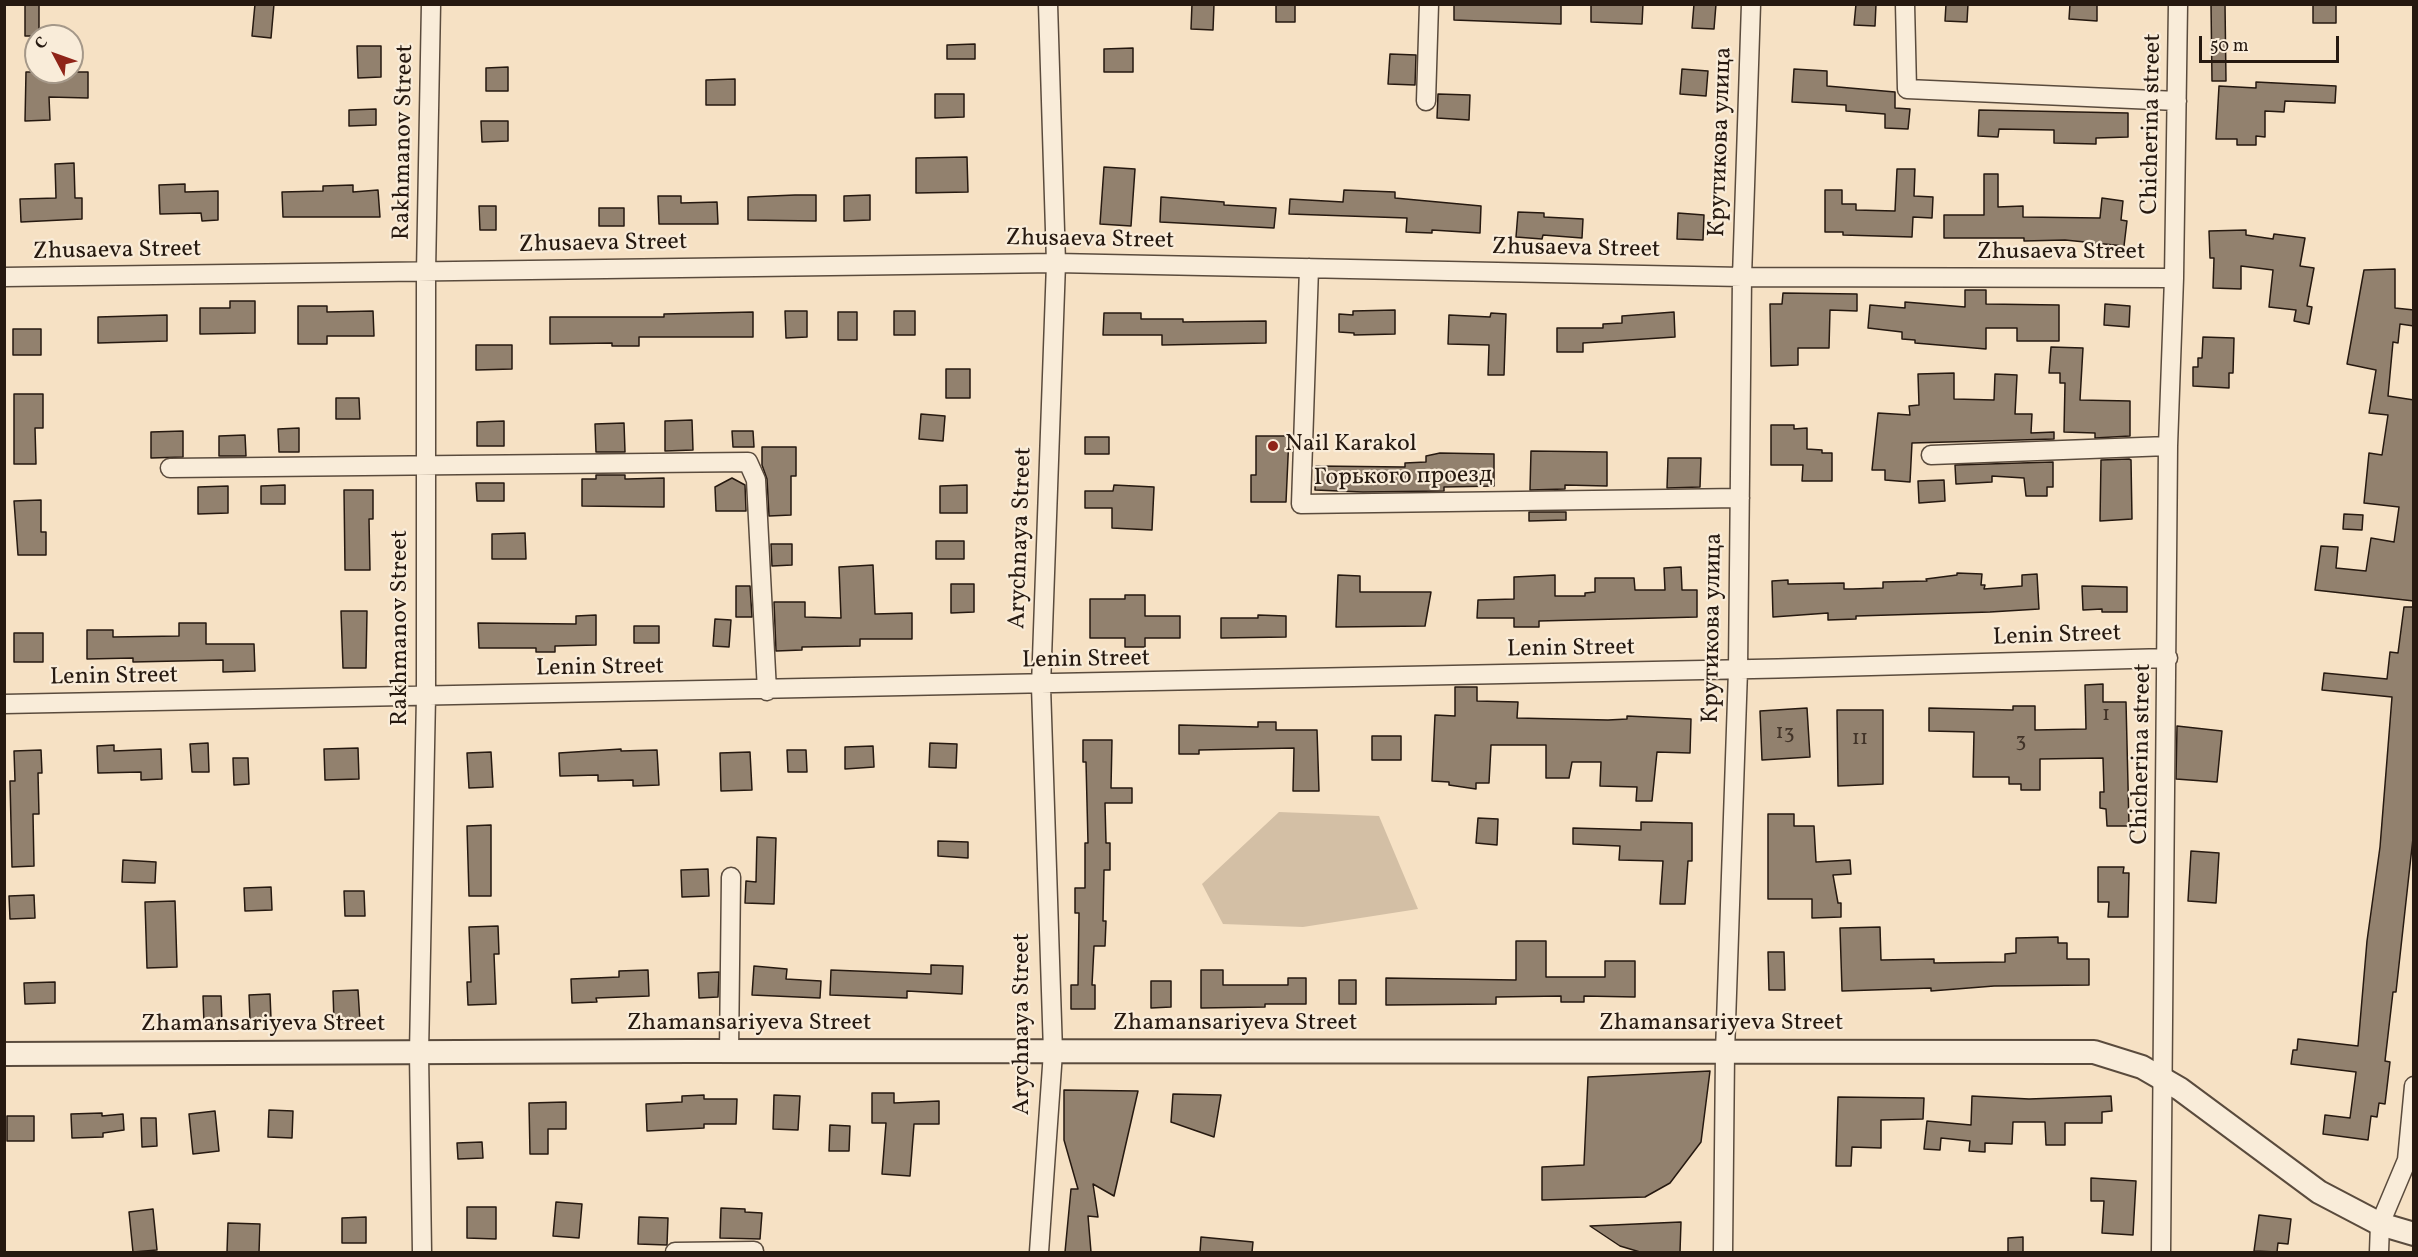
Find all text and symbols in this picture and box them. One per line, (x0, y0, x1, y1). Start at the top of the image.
north arrow (24, 24, 84, 84)
scale bar (2202, 24, 2342, 62)
text: С (30, 32, 54, 55)
street label: Chicherina street (2137, 33, 2169, 215)
text: 50 m (2210, 34, 2249, 59)
street label: Rakhmanov Street (389, 44, 421, 240)
street label: Крутикова улица (1704, 46, 1740, 238)
street label: Zhusaeva Street (1005, 225, 1175, 257)
street label: Zhusaeva Street (518, 229, 688, 261)
street label: Zhusaeva Street (1491, 234, 1661, 266)
street label: Zhusaeva Street (32, 236, 202, 268)
street label: Zhusaeva Street (1977, 240, 2145, 268)
place label: Nail Karakol (1285, 432, 1417, 460)
marker: Nail Karakol (1266, 439, 1280, 453)
street label: Arychnaya Street (1004, 446, 1040, 630)
street label: Горького проезд (1313, 462, 1493, 494)
street label: Rakhmanov Street (388, 530, 416, 726)
street label: Крутикова улица (1698, 533, 1730, 723)
street label: Lenin Street (1992, 620, 2122, 654)
street label: Lenin Street (1507, 634, 1635, 666)
street label: Lenin Street (1022, 645, 1150, 677)
street label: Lenin Street (536, 653, 664, 685)
street label: Lenin Street (50, 662, 178, 694)
street label: Chicherina street (2127, 663, 2159, 845)
house number: 1 (2102, 703, 2110, 729)
house number: 13 (1776, 721, 1794, 747)
house number: 11 (1852, 727, 1868, 753)
house number: 3 (2016, 729, 2026, 755)
street label: Arychnaya Street (1010, 933, 1038, 1115)
street label: Zhamansariyeva Street (627, 1011, 871, 1039)
street label: Zhamansariyeva Street (1113, 1011, 1357, 1039)
street label: Zhamansariyeva Street (1599, 1011, 1843, 1039)
street label: Zhamansariyeva Street (141, 1012, 385, 1040)

